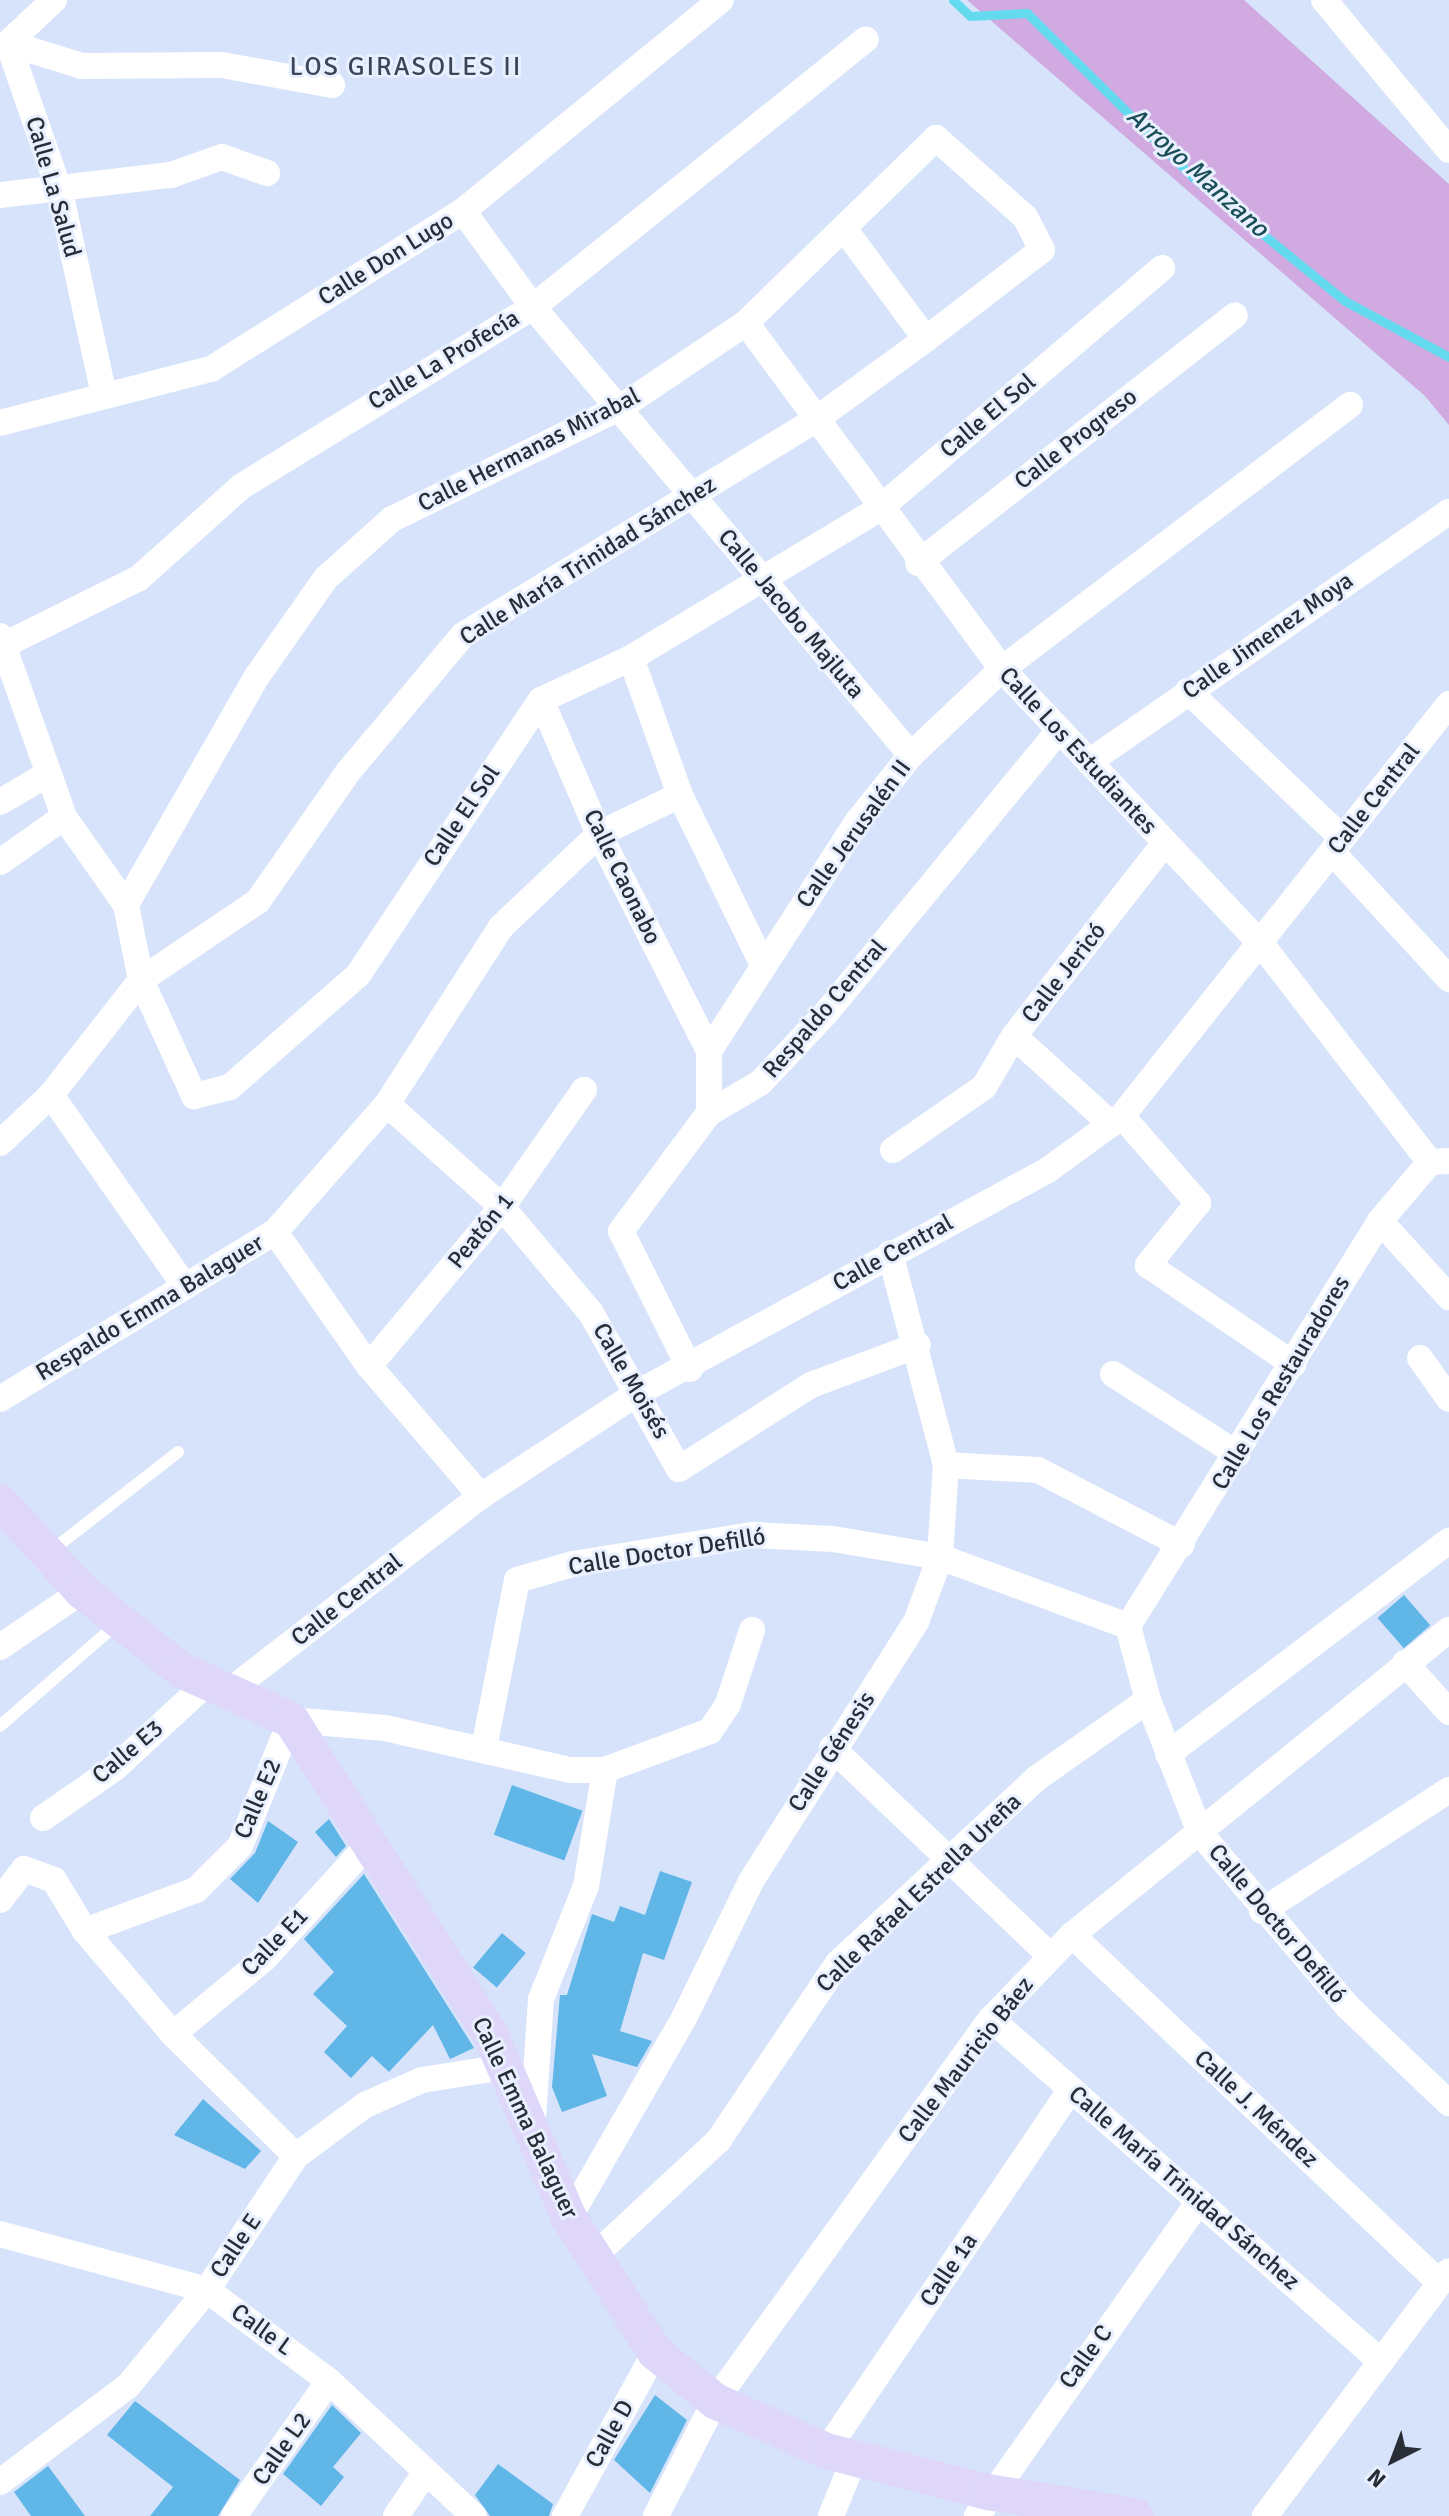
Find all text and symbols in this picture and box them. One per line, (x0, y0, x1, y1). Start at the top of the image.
district label: LOS GIRASOLES II (290, 52, 522, 84)
water label: Arroyo Manzano (1120, 101, 1274, 245)
street label: Calle La Salud (19, 113, 87, 261)
street label: Calle Don Lugo (313, 206, 459, 312)
street label: Calle La Profecía (363, 304, 525, 416)
street label: Calle El Sol (934, 368, 1042, 464)
street label: Calle Hermanas Mirabal (413, 381, 645, 519)
street label: Calle Progreso (1009, 382, 1143, 496)
street label: Calle María Trinidad Sánchez (455, 470, 721, 652)
street label: Calle Jacobo Majluta (712, 523, 870, 705)
street label: Calle Jimenez Moya (1177, 566, 1359, 706)
street label: Calle Los Estudiantes (993, 661, 1163, 841)
street label: Calle Central (1322, 738, 1426, 860)
street label: Calle Jerusalén II (791, 754, 917, 914)
street label: Calle El Sol (418, 760, 506, 872)
street label: Calle Caonabo (577, 805, 667, 949)
street label: Calle Jericó (1016, 917, 1112, 1029)
street label: Respaldo Central (757, 934, 893, 1084)
street label: Peatón 1 (442, 1187, 520, 1275)
street label: Calle Central (828, 1208, 958, 1298)
street label: Respaldo Emma Balaguer (31, 1229, 269, 1387)
street label: Calle Los Restauradores (1206, 1271, 1356, 1495)
street label: Calle Moisés (586, 1318, 676, 1444)
street label: Calle Doctor Defilló (566, 1522, 768, 1582)
street label: Calle Central (286, 1548, 408, 1652)
street label: Calle Génesis (782, 1687, 882, 1817)
street label: Calle E3 (87, 1714, 169, 1790)
street label: Calle E2 (228, 1755, 288, 1843)
street label: Calle Rafael Estrella Ureña (810, 1787, 1028, 1999)
street label: Calle Doctor Defilló (1202, 1838, 1352, 2010)
street label: Calle E1 (235, 1902, 315, 1982)
street label: Calle Mauricio Báez (892, 1971, 1040, 2149)
street label: Calle Emma Balaguer (466, 2013, 584, 2223)
street label: Calle J. Méndez (1188, 2044, 1324, 2174)
street label: Calle María Trinidad Sánchez (1063, 2080, 1305, 2296)
street label: Calle E (204, 2209, 268, 2283)
street label: Calle 1a (914, 2228, 984, 2312)
street label: Calle L (225, 2298, 299, 2362)
street label: Calle C (1053, 2319, 1119, 2395)
street label: Calle D (580, 2395, 640, 2473)
street label: Calle L2 (247, 2407, 317, 2491)
north arrow (1353, 2420, 1433, 2500)
text: N (1362, 2463, 1391, 2493)

